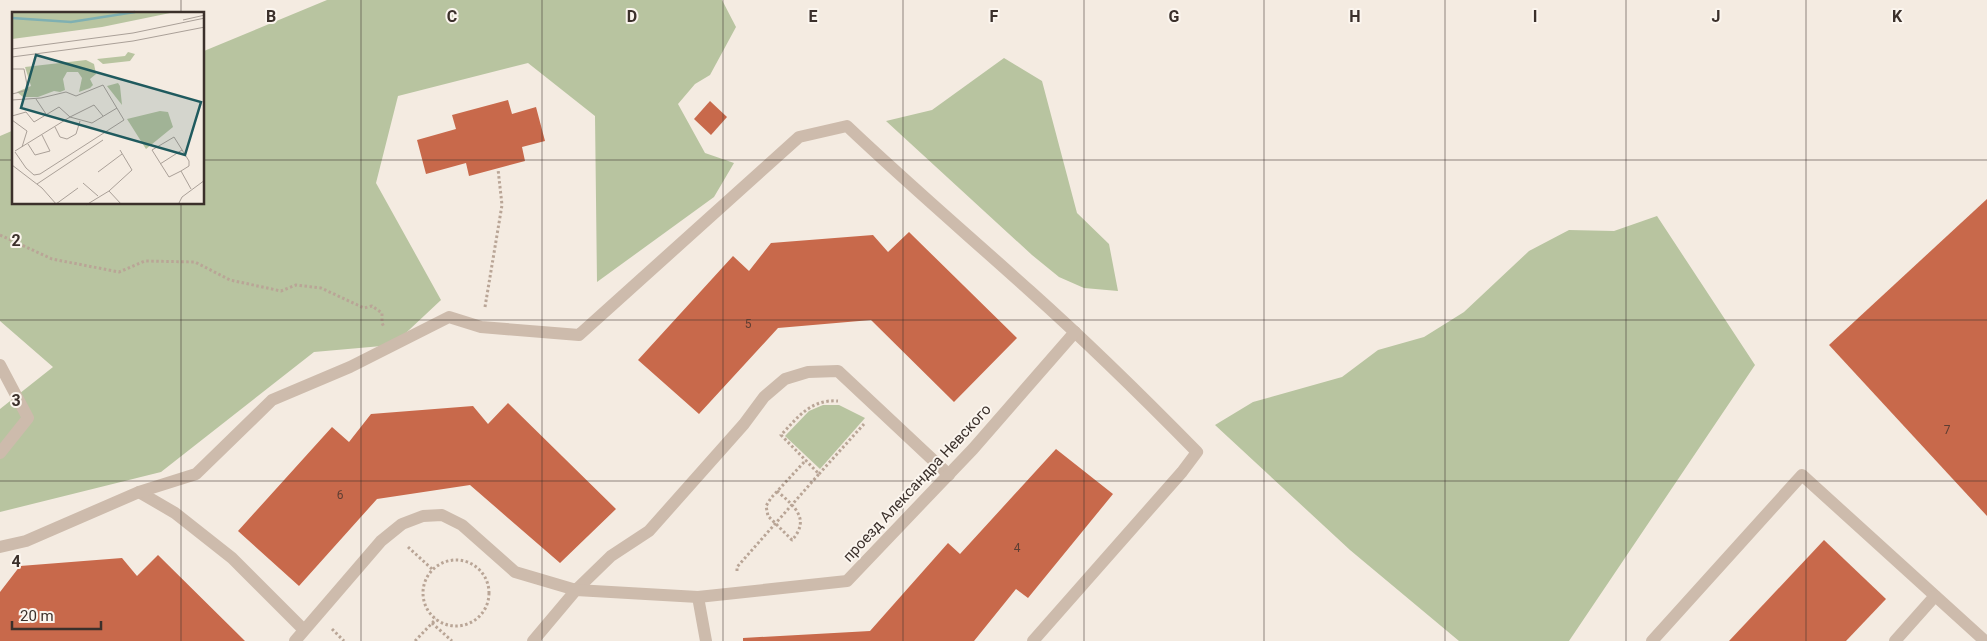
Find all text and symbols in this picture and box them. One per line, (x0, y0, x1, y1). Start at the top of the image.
text: B (266, 7, 276, 26)
text: C (447, 7, 457, 26)
text: D (627, 7, 637, 26)
text: E (809, 7, 818, 26)
text: F (990, 7, 999, 26)
text: G (1169, 7, 1180, 26)
text: H (1349, 7, 1361, 26)
text: I (1533, 7, 1537, 26)
text: J (1712, 7, 1720, 26)
text: K (1892, 7, 1903, 26)
inset map (12, 12, 205, 205)
text: 2 (11, 231, 21, 250)
house number: 5 (745, 317, 752, 331)
text: 3 (11, 391, 21, 410)
street label: проезд Александра Невского (839, 400, 995, 566)
house number: 7 (1944, 423, 1951, 437)
house number: 6 (337, 488, 344, 502)
house number: 4 (1014, 541, 1021, 555)
text: 4 (11, 552, 21, 571)
scale bar (12, 598, 101, 630)
text: 20 m (20, 607, 54, 625)

